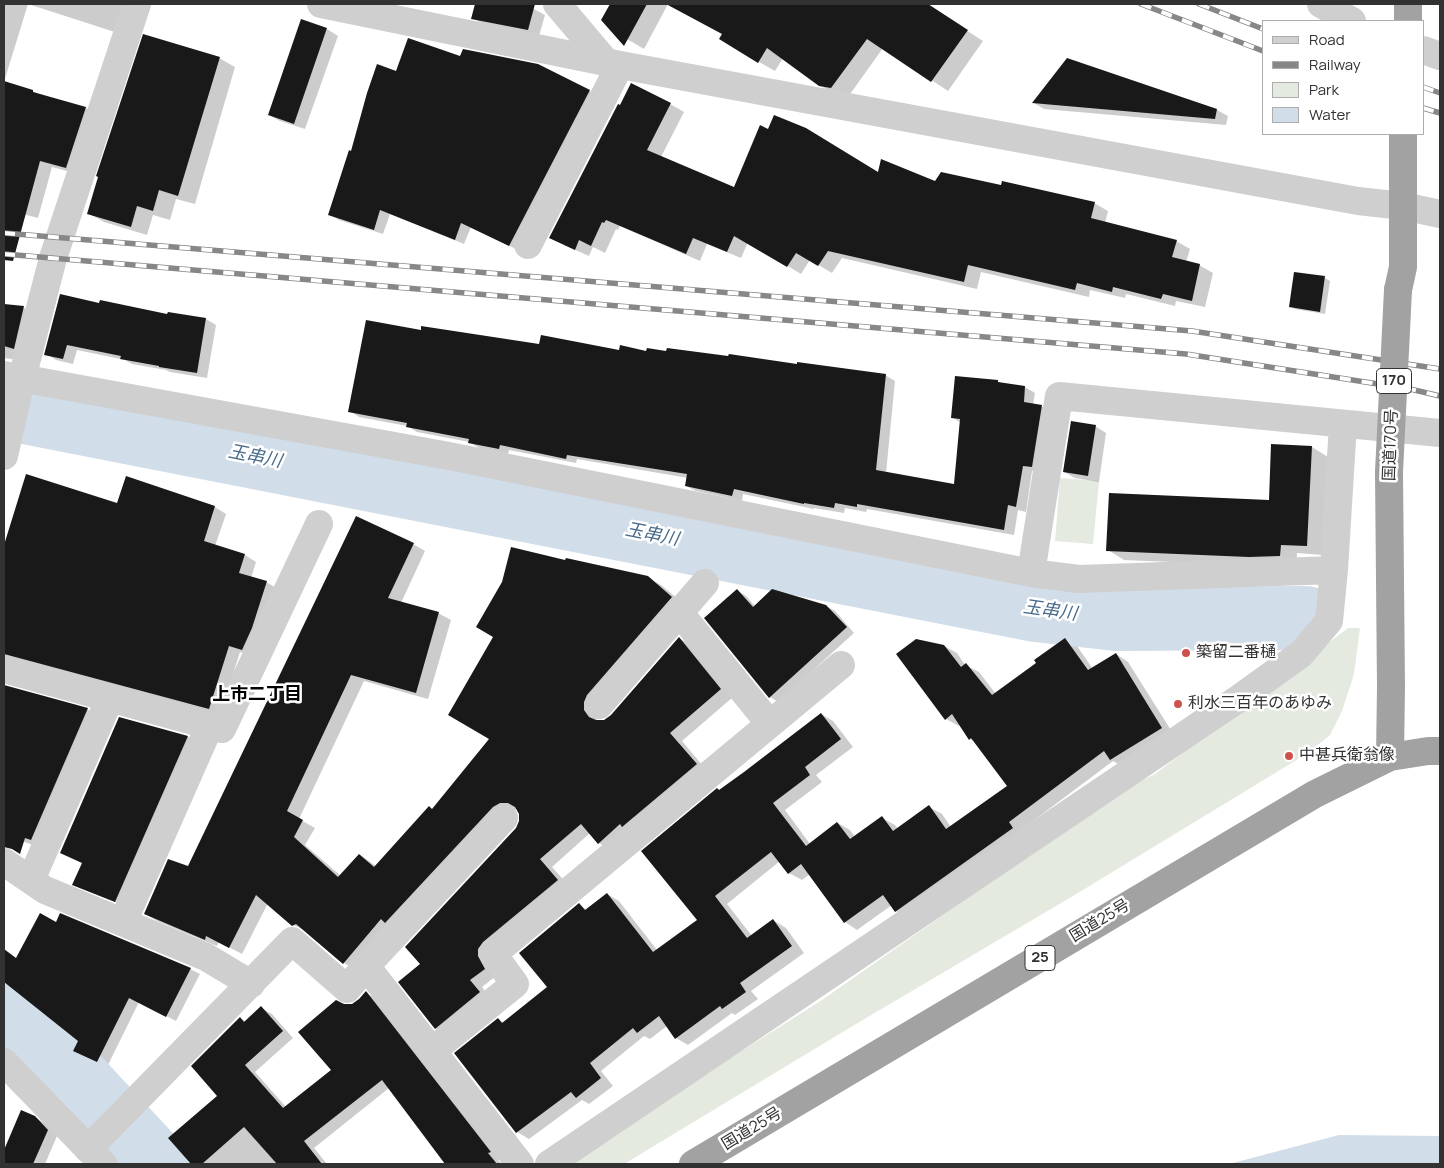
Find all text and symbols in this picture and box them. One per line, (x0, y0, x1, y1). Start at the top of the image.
legend (1262, 20, 1424, 135)
text: Road (1309, 29, 1345, 50)
text: Railway (1309, 54, 1361, 75)
text: Park (1309, 79, 1339, 100)
text: Water (1309, 104, 1351, 125)
road number: 170 (1376, 368, 1412, 394)
street label: 国道170号 (1380, 409, 1402, 481)
water label: 玉串川 (226, 441, 284, 473)
water label: 玉串川 (623, 519, 681, 551)
water label: 玉串川 (1022, 597, 1078, 625)
place label: 築留二番樋 (1196, 643, 1276, 663)
marker: 築留二番樋 (1180, 647, 1192, 659)
district label: 上市二丁目 (212, 684, 302, 706)
place label: 利水三百年のあゆみ (1188, 694, 1332, 714)
marker: 利水三百年のあゆみ (1172, 698, 1184, 710)
place label: 中甚兵衛翁像 (1299, 746, 1395, 766)
marker: 中甚兵衛翁像 (1283, 750, 1295, 762)
street label: 国道25号 (1067, 896, 1133, 946)
road number: 25 (1025, 946, 1055, 970)
street label: 国道25号 (719, 1104, 785, 1154)

